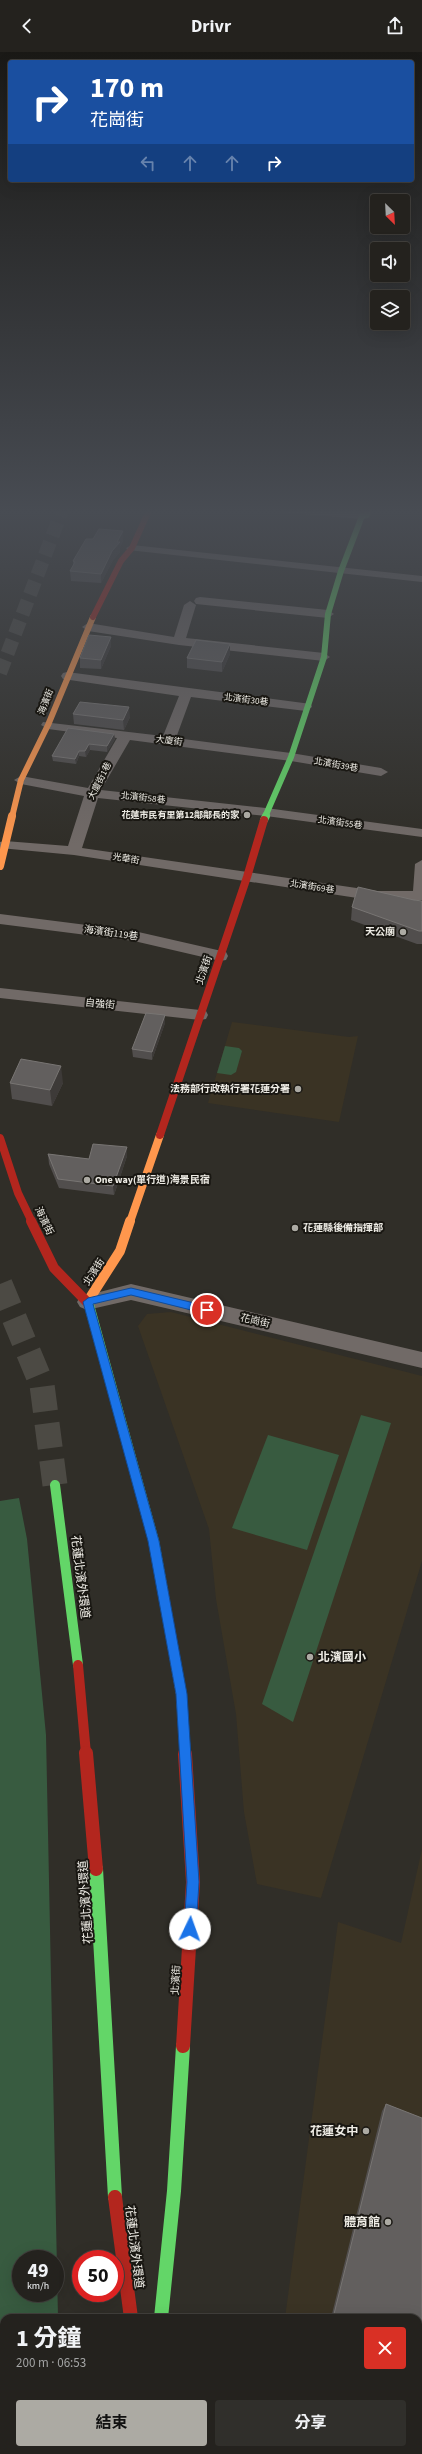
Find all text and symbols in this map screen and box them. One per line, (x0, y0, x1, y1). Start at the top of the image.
text: Drivr (191, 14, 231, 39)
icon: back (16, 15, 38, 37)
icon: share (384, 15, 406, 37)
text: 170 m (90, 68, 164, 108)
icon: right (24, 76, 76, 128)
text: 花崗街 (90, 108, 144, 133)
icon: left (137, 152, 159, 174)
icon: ahead (179, 152, 201, 174)
icon: ahead (221, 152, 243, 174)
icon: right (263, 152, 285, 174)
north arrow (370, 194, 410, 234)
map controls (370, 194, 410, 330)
button: sound (370, 242, 410, 282)
button: layers (370, 290, 410, 330)
street label: 海濱街 (35, 687, 57, 717)
street label: 北濱街30巷 (223, 691, 269, 709)
street label: 大廈街 (155, 733, 183, 749)
street label: 北濱街39巷 (313, 755, 359, 775)
street label: 大廈街1巷 (85, 760, 115, 802)
street label: 北濱街58巷 (120, 789, 166, 807)
place label: 花蓮市民有里第12鄰鄰長的家 (121, 809, 240, 822)
marker: 花蓮市民有里第12鄰鄰長的家 (242, 810, 252, 820)
street label: 北濱街55巷 (317, 813, 363, 833)
street label: 光華街 (112, 850, 140, 868)
street label: 北濱街69巷 (289, 877, 335, 897)
street label: 海濱街119巷 (83, 922, 139, 944)
place label: 天公廟 (365, 925, 395, 939)
marker: 天公廟 (398, 927, 408, 937)
street label: 北濱街 (192, 954, 216, 986)
street label: 自強街 (84, 995, 116, 1013)
place label: 法務部行政執行署花蓮分署 (170, 1082, 290, 1096)
marker: 法務部行政執行署花蓮分署 (293, 1084, 303, 1094)
place label: One way(單行道)海景民宿 (95, 1173, 210, 1187)
marker: One way(單行道)海景民宿 (82, 1175, 92, 1185)
street label: 海濱街 (31, 1204, 57, 1238)
place label: 花蓮縣後備指揮部 (303, 1221, 383, 1235)
marker: 花蓮縣後備指揮部 (290, 1223, 300, 1233)
street label: 北濱街 (80, 1256, 108, 1288)
pin (190, 1293, 224, 1327)
icon: arrive (196, 1299, 218, 1321)
street label: 花崗街 (239, 1311, 271, 1331)
street label: 花蓮北濱外環道 (66, 1534, 94, 1620)
place label: 北濱國小 (318, 1649, 366, 1666)
marker: 北濱國小 (305, 1652, 315, 1662)
street label: 花蓮北濱外環道 (75, 1860, 97, 1944)
position arrow (169, 1908, 211, 1950)
street label: 北濱街 (168, 1965, 184, 1995)
place label: 花蓮女中 (310, 2123, 358, 2140)
marker: 花蓮女中 (361, 2126, 371, 2136)
street label: 花蓮北濱外環道 (120, 2204, 148, 2290)
place label: 體育館 (344, 2214, 380, 2231)
marker: 體育館 (383, 2217, 393, 2227)
speed limit sign: 50 (72, 2250, 124, 2302)
text: 49 (27, 2257, 49, 2285)
text: km/h (27, 2279, 49, 2293)
text: 1 分鐘 (16, 2321, 81, 2356)
button: close (364, 2327, 406, 2369)
text: 200 m · 06:53 (16, 2354, 86, 2372)
button: 結束 (16, 2400, 207, 2446)
button: 分享 (215, 2400, 406, 2446)

